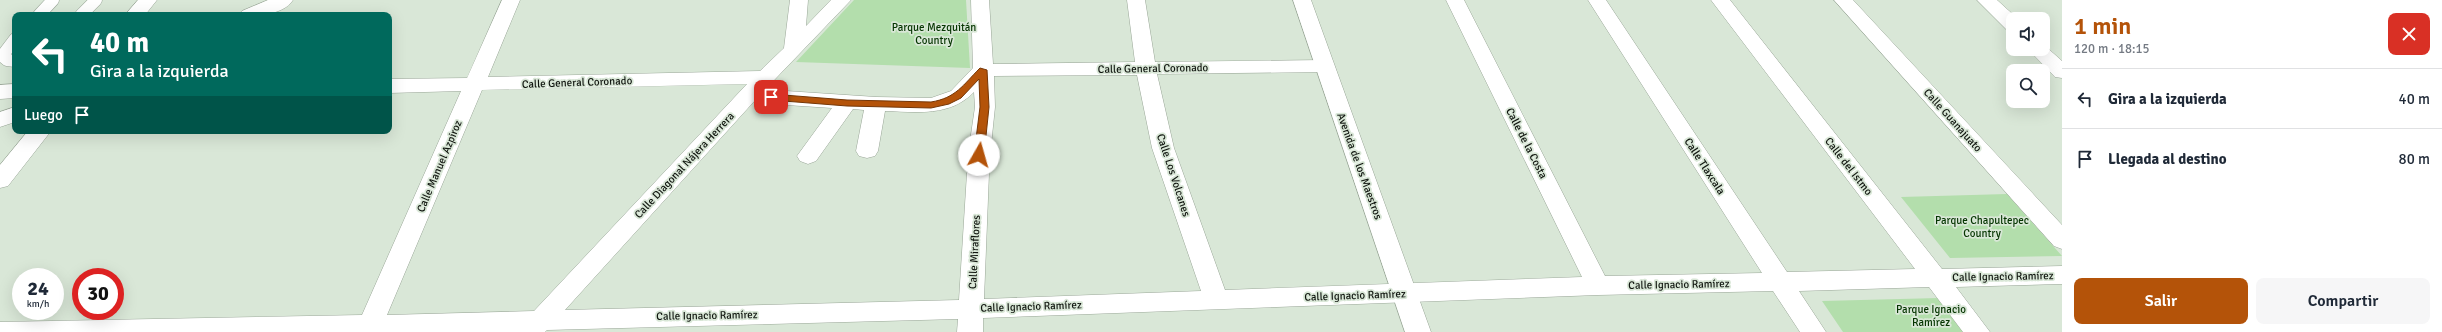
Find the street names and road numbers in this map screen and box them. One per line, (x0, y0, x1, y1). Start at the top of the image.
street label: Calle General Coronado (1098, 61, 1209, 76)
street label: Calle General Coronado (522, 74, 633, 91)
street label: Calle Guanajuato (1921, 86, 1985, 155)
street label: Calle de la Costa (1503, 106, 1550, 181)
street label: Calle Diagonal Nájera Herrera (632, 109, 737, 221)
street label: Avenida de los Maestros (1334, 111, 1385, 221)
street label: Calle Manuel Azpiroz (414, 118, 465, 214)
street label: Calle Los Volcanes (1154, 132, 1193, 218)
street label: Calle Tlaxcala (1681, 135, 1728, 197)
street label: Calle del Istmo (1822, 135, 1875, 198)
street label: Calle Miraflores (966, 214, 983, 289)
street label: Calle Ignacio Ramírez (1952, 269, 2054, 284)
street label: Calle Ignacio Ramírez (1628, 277, 1730, 292)
street label: Calle Ignacio Ramírez (1304, 287, 1406, 304)
street label: Calle Ignacio Ramírez (980, 298, 1082, 315)
street label: Calle Ignacio Ramírez (656, 308, 758, 323)

